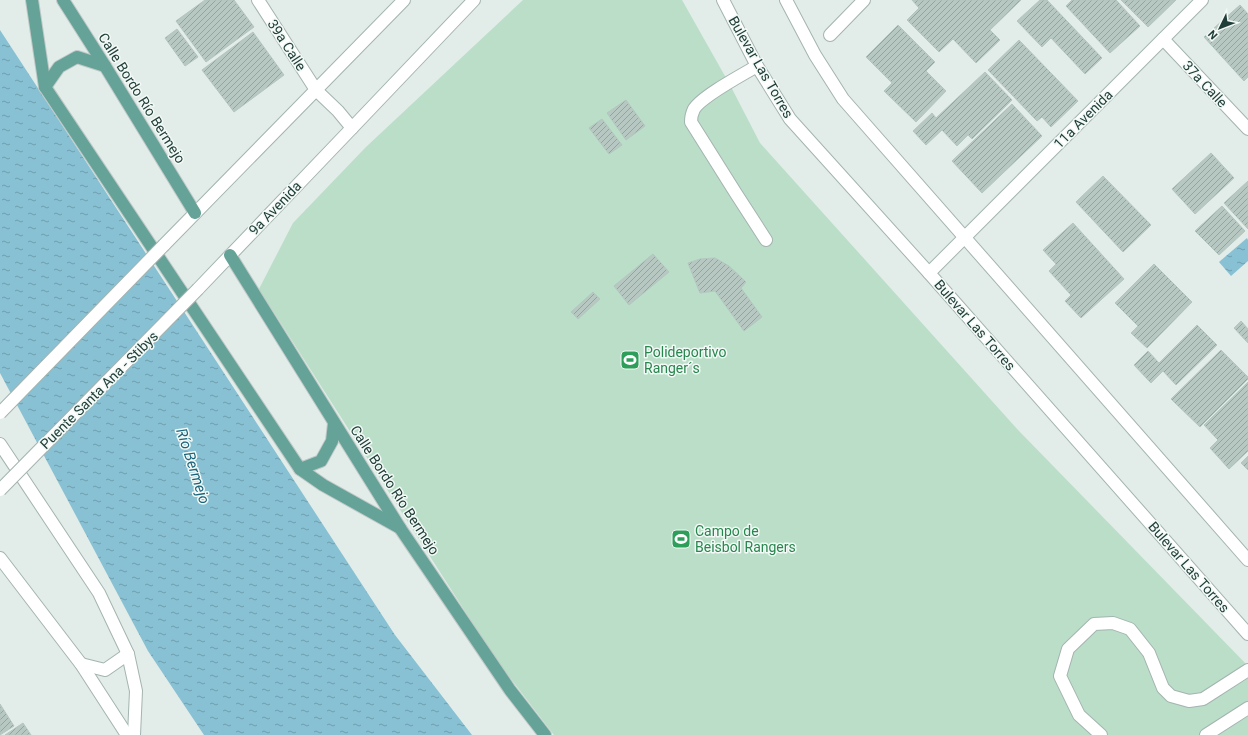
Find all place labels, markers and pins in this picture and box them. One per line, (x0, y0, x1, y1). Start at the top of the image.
place label: Polideportivo Ranger´s (644, 344, 726, 376)
sports icon: Polideportivo Ranger´s (619, 349, 641, 371)
place label: Campo de Beisbol Rangers (695, 523, 796, 555)
sports icon: Campo de Beisbol Rangers (670, 528, 692, 550)

